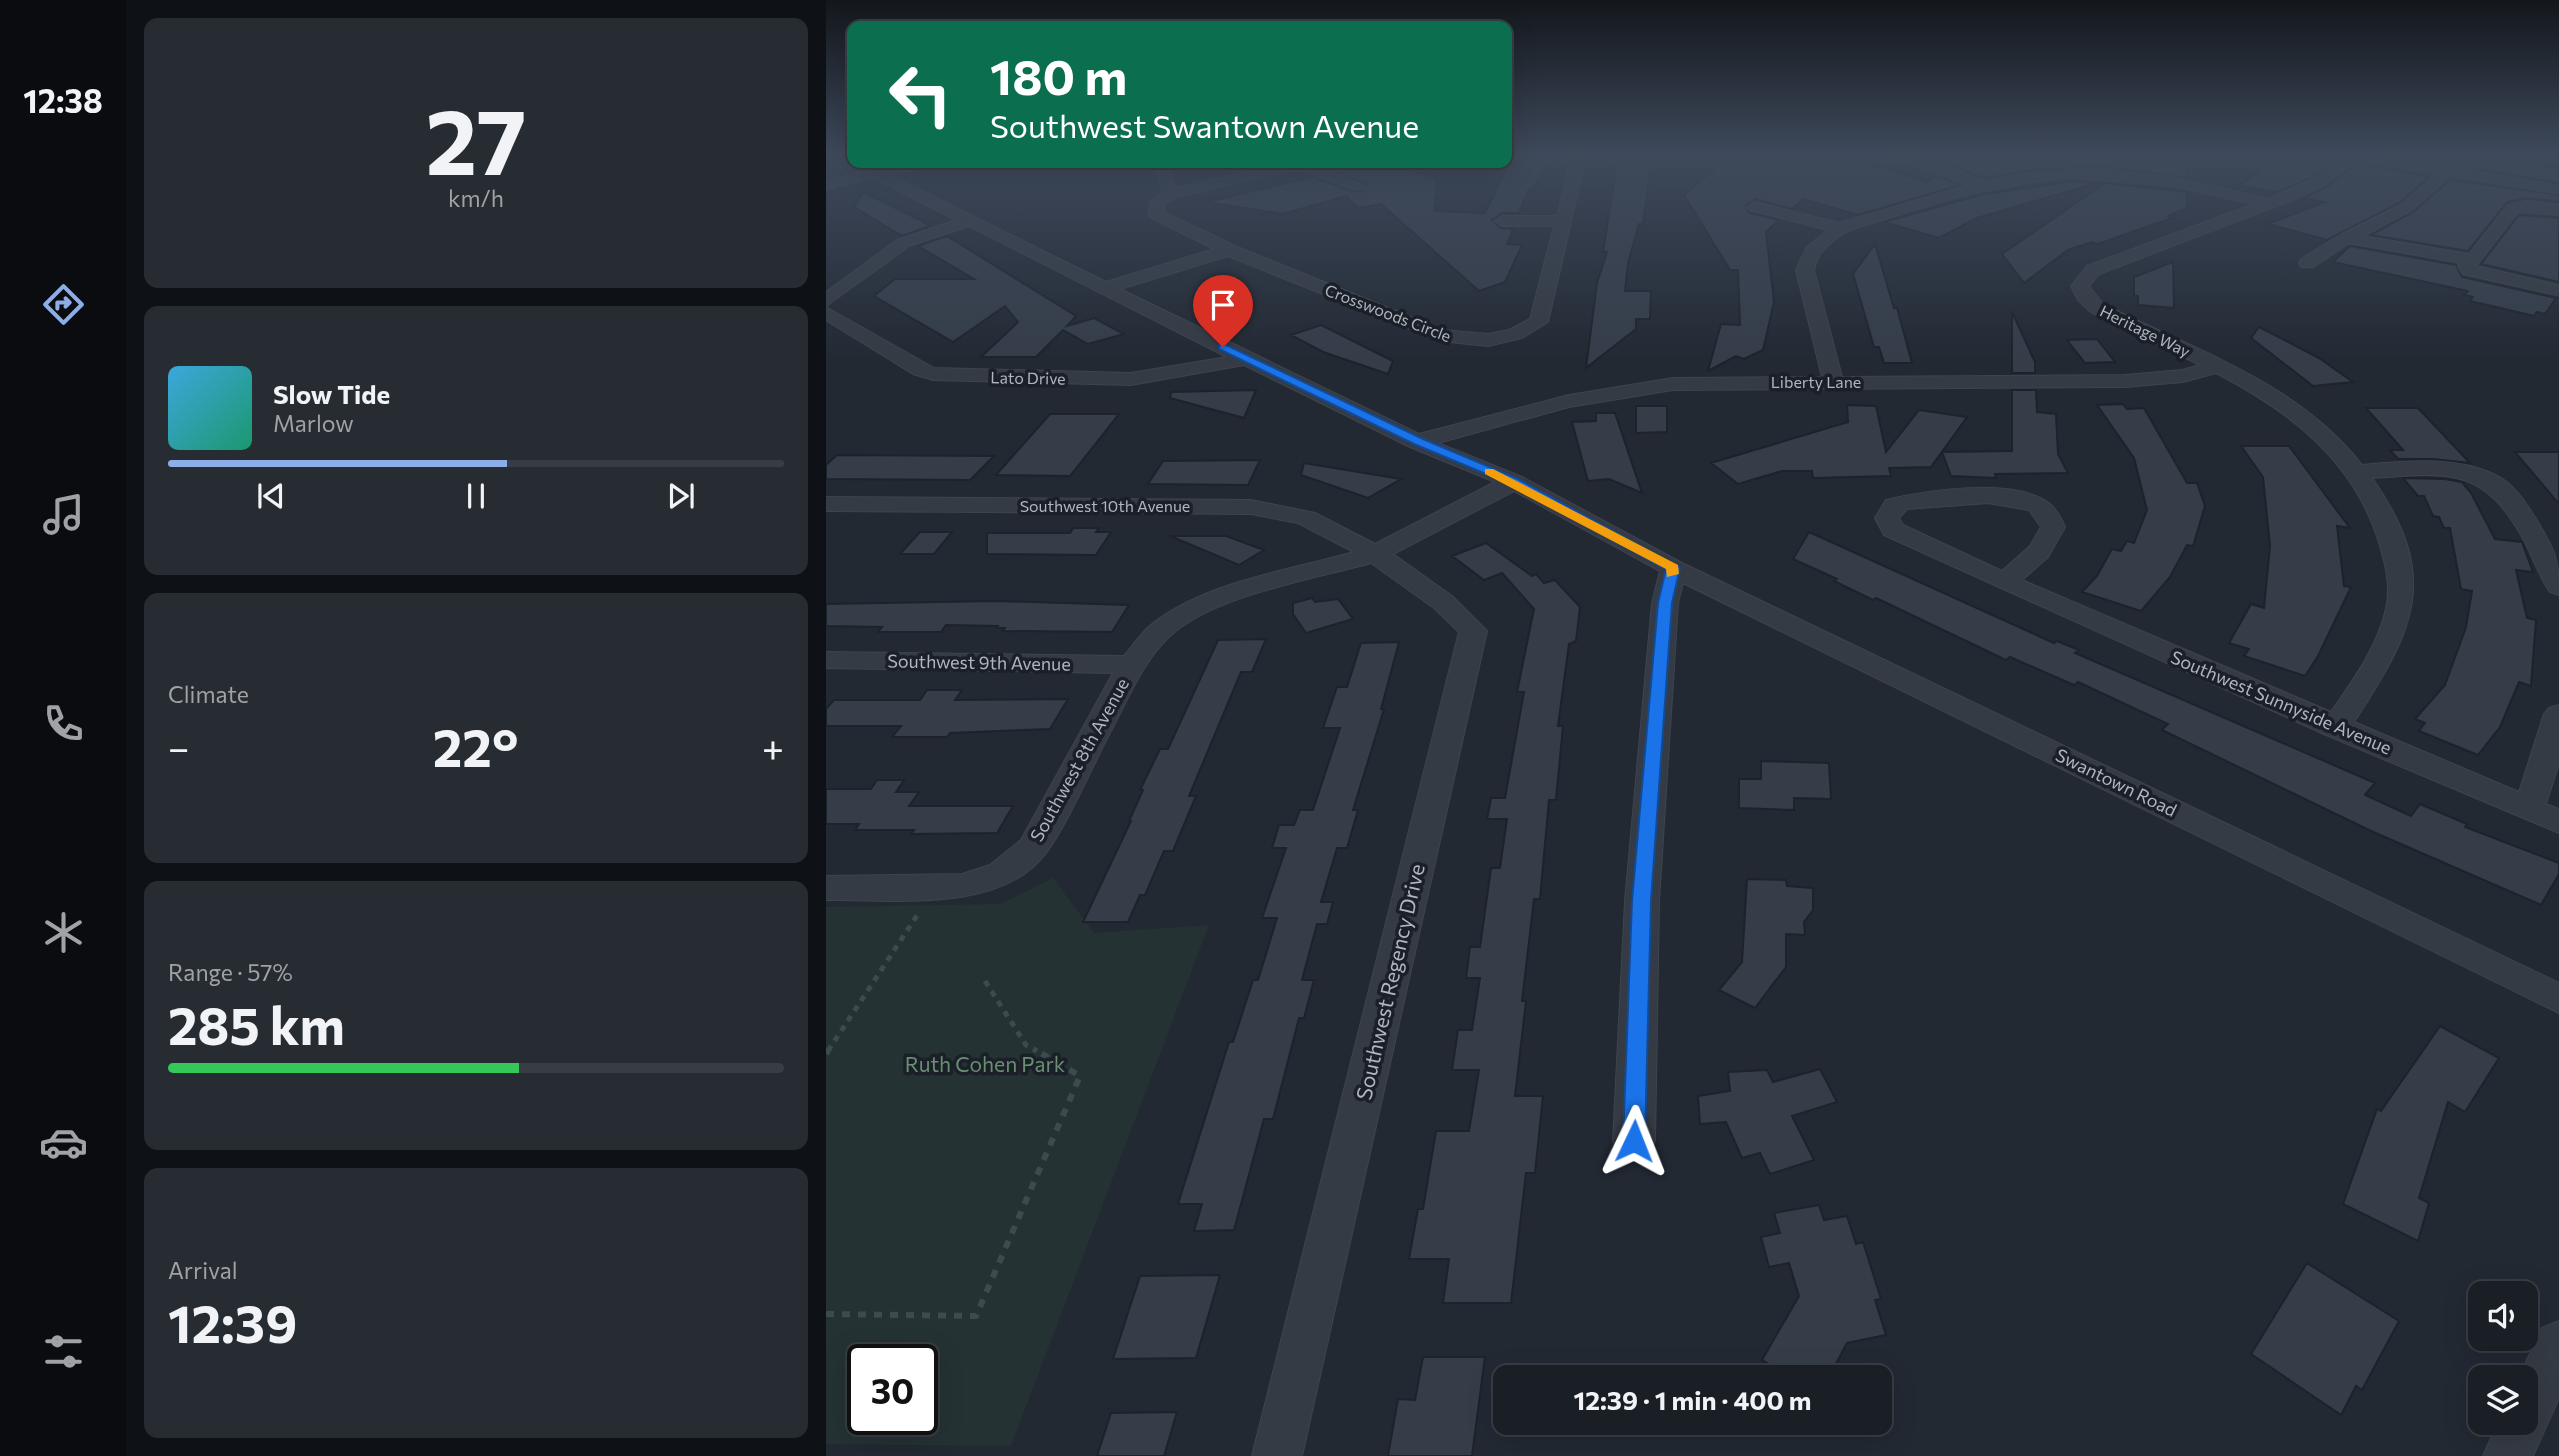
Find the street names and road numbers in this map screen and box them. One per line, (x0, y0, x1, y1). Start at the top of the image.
street label: Crosswoods Circle (1322, 280, 1454, 345)
street label: Heritage Way (2097, 301, 2193, 361)
street label: Lato Drive (990, 367, 1066, 388)
street label: Liberty Lane (1771, 372, 1861, 391)
street label: Southwest 10th Avenue (1020, 496, 1190, 515)
street label: Southwest Sunnyside Avenue (2168, 645, 2395, 759)
street label: Southwest 9th Avenue (887, 649, 1071, 675)
street label: Southwest 8th Avenue (1025, 674, 1133, 845)
street label: Swantown Road (2052, 743, 2181, 821)
street label: Southwest Regency Drive (1350, 861, 1429, 1102)

